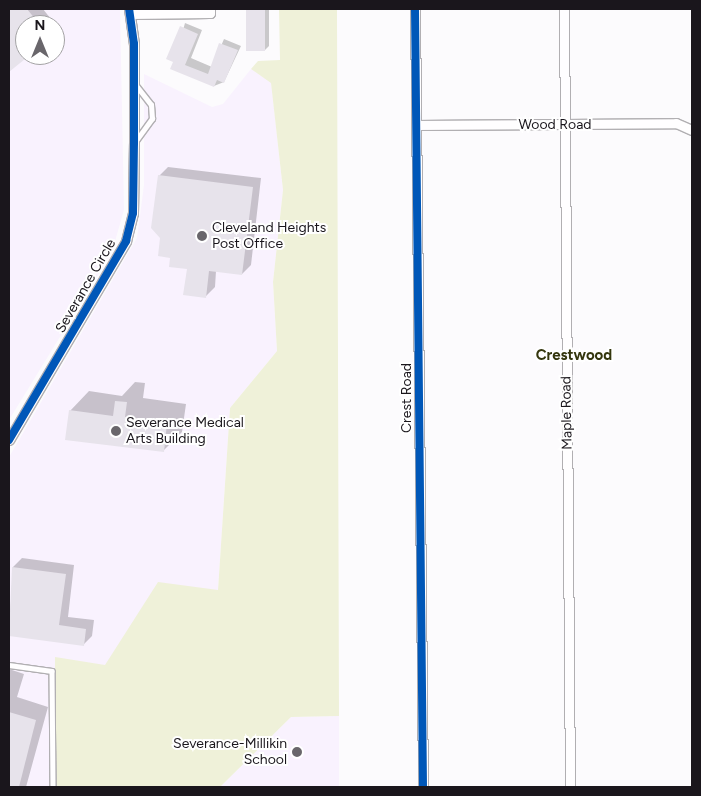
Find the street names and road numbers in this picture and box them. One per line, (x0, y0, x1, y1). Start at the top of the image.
street label: Wood Road (518, 117, 592, 133)
street label: Severance Circle (52, 236, 120, 336)
street label: Crest Road (399, 363, 415, 433)
street label: Maple Road (558, 376, 576, 450)

